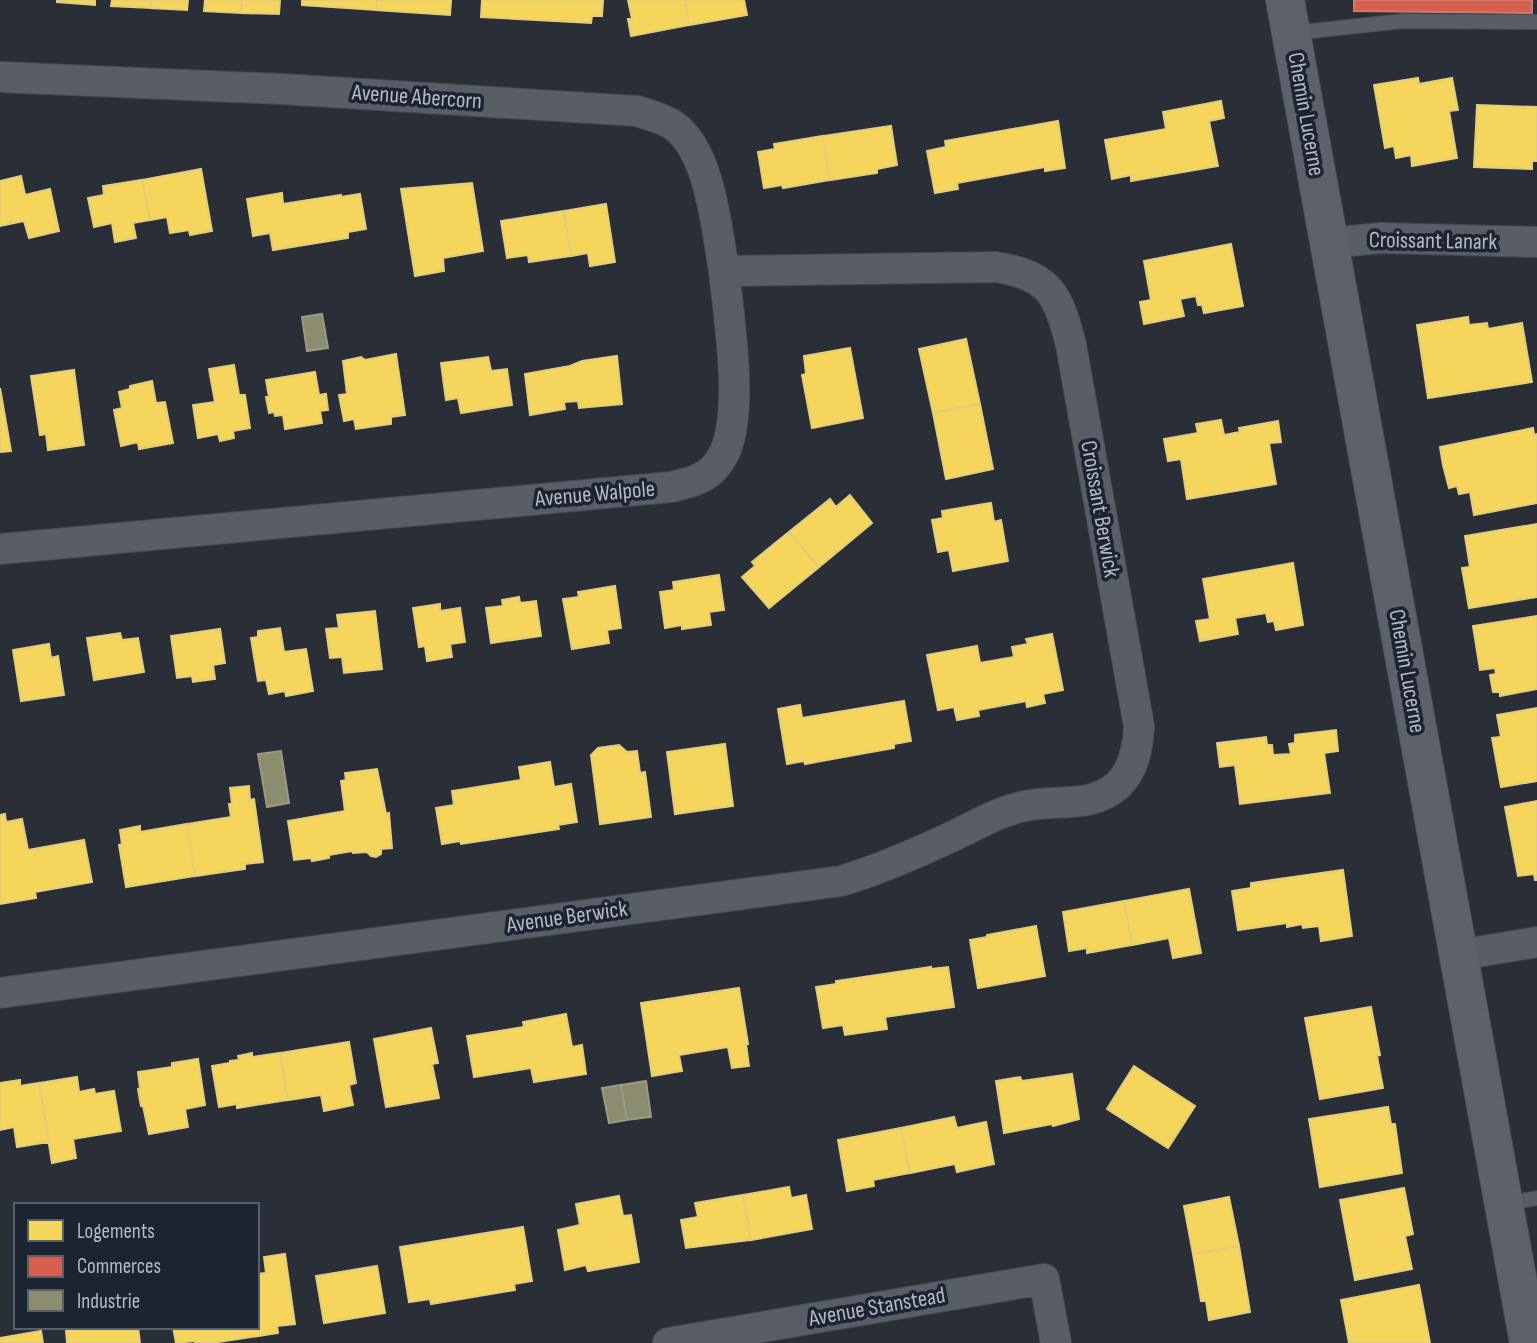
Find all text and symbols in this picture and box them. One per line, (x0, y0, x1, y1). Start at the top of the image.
street label: Chemin Lucerne (1281, 50, 1331, 178)
street label: Avenue Abercorn (350, 78, 483, 116)
street label: Croissant Lanark (1369, 226, 1498, 256)
street label: Croissant Berwick (1074, 438, 1126, 580)
street label: Avenue Walpole (533, 475, 656, 513)
street label: Chemin Lucerne (1382, 607, 1432, 735)
street label: Avenue Berwick (504, 895, 629, 939)
legend (14, 1203, 259, 1329)
text: Logements (77, 1219, 155, 1244)
text: Commerces (77, 1254, 161, 1279)
street label: Avenue Stanstead (806, 1281, 947, 1333)
text: Industrie (77, 1289, 140, 1314)

